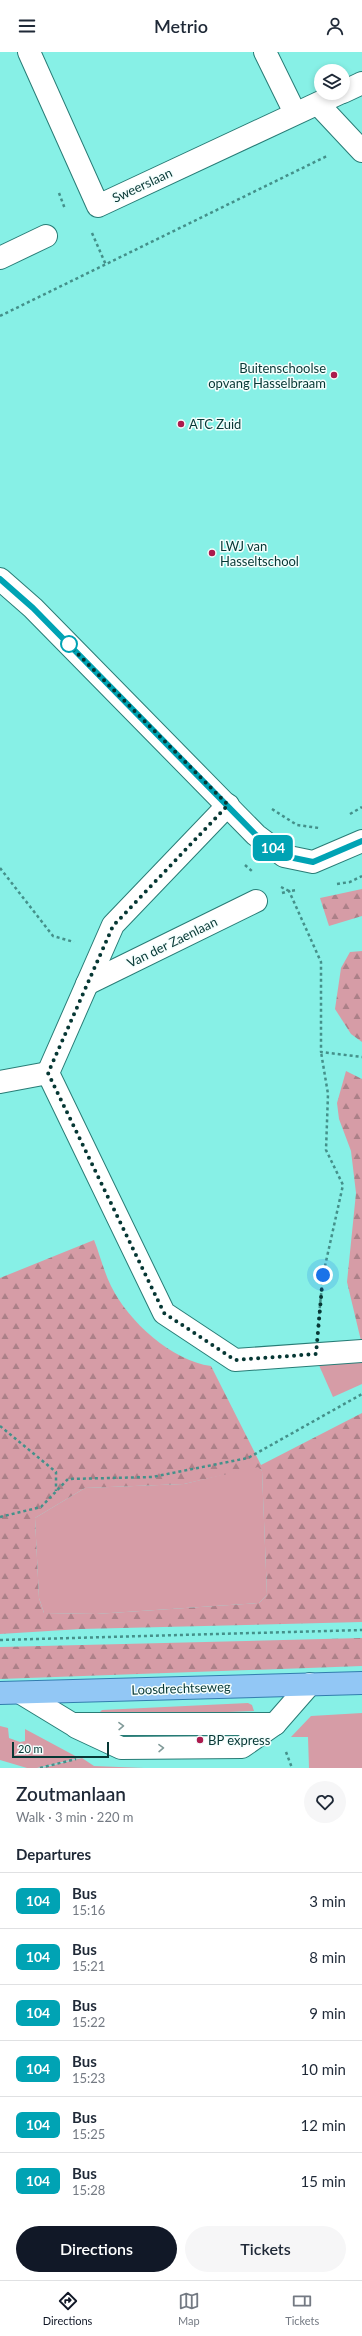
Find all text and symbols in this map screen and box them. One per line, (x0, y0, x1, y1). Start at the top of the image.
icon: menu (16, 15, 38, 37)
text: Metrio (154, 15, 208, 37)
icon: person (324, 15, 346, 37)
map controls (314, 64, 350, 100)
button: layers (314, 64, 350, 100)
street label: Sweerslaan (110, 164, 174, 206)
place label: Buitenschoolse opvang Hasselbraam (208, 360, 326, 391)
marker: Buitenschoolse opvang Hasselbraam (329, 370, 339, 380)
place label: ATC Zuid (189, 416, 241, 432)
marker: ATC Zuid (176, 419, 186, 429)
place label: LWJ van Hasseltschool (220, 538, 299, 569)
marker: LWJ van Hasseltschool (207, 548, 217, 558)
unlabelled marker (60, 635, 78, 653)
line badge: 104 (250, 835, 296, 861)
text: 104 (261, 839, 285, 856)
street label: Van der Zaenlaan (124, 913, 220, 971)
your location (313, 1265, 333, 1285)
street label: Loosdrechtseweg (131, 1678, 231, 1698)
one-way arrow (118, 1722, 124, 1730)
place label: BP express (208, 1732, 271, 1748)
marker: BP express (195, 1735, 205, 1745)
scale bar (12, 1740, 109, 1759)
text: 20 m (18, 1742, 43, 1755)
one-way arrow (158, 1744, 164, 1752)
button: heart (304, 1781, 346, 1823)
text: Zoutmanlaan (16, 1782, 126, 1805)
text: Walk · 3 min · 220 m (16, 1809, 134, 1825)
text: Departures (16, 1845, 91, 1863)
text: Bus (72, 1884, 97, 1902)
text: 104 (26, 1892, 50, 1909)
text: 3 min (309, 1892, 346, 1910)
text: 15:16 (72, 1902, 105, 1918)
text: Bus (72, 1940, 97, 1958)
text: 104 (26, 1948, 50, 1965)
text: 8 min (309, 1948, 346, 1966)
text: 15:21 (72, 1958, 105, 1974)
text: Bus (72, 1996, 97, 2014)
text: 104 (26, 2004, 50, 2021)
text: 9 min (309, 2004, 346, 2022)
text: 15:22 (72, 2014, 105, 2030)
text: Bus (72, 2052, 97, 2070)
text: 104 (26, 2060, 50, 2077)
text: 10 min (300, 2060, 346, 2078)
text: 15:23 (72, 2070, 105, 2086)
text: Bus (72, 2108, 97, 2126)
text: 104 (26, 2116, 50, 2133)
text: 12 min (300, 2116, 346, 2134)
text: 15:25 (72, 2126, 105, 2142)
text: Bus (72, 2164, 97, 2182)
text: 104 (26, 2172, 50, 2189)
text: 15 min (300, 2172, 346, 2190)
text: 15:28 (72, 2182, 105, 2198)
button: Directions (16, 2226, 177, 2272)
button: Tickets (185, 2226, 346, 2272)
tab: Directions (43, 2290, 92, 2327)
tab: Map (178, 2290, 200, 2327)
tab: Tickets (285, 2290, 319, 2327)

